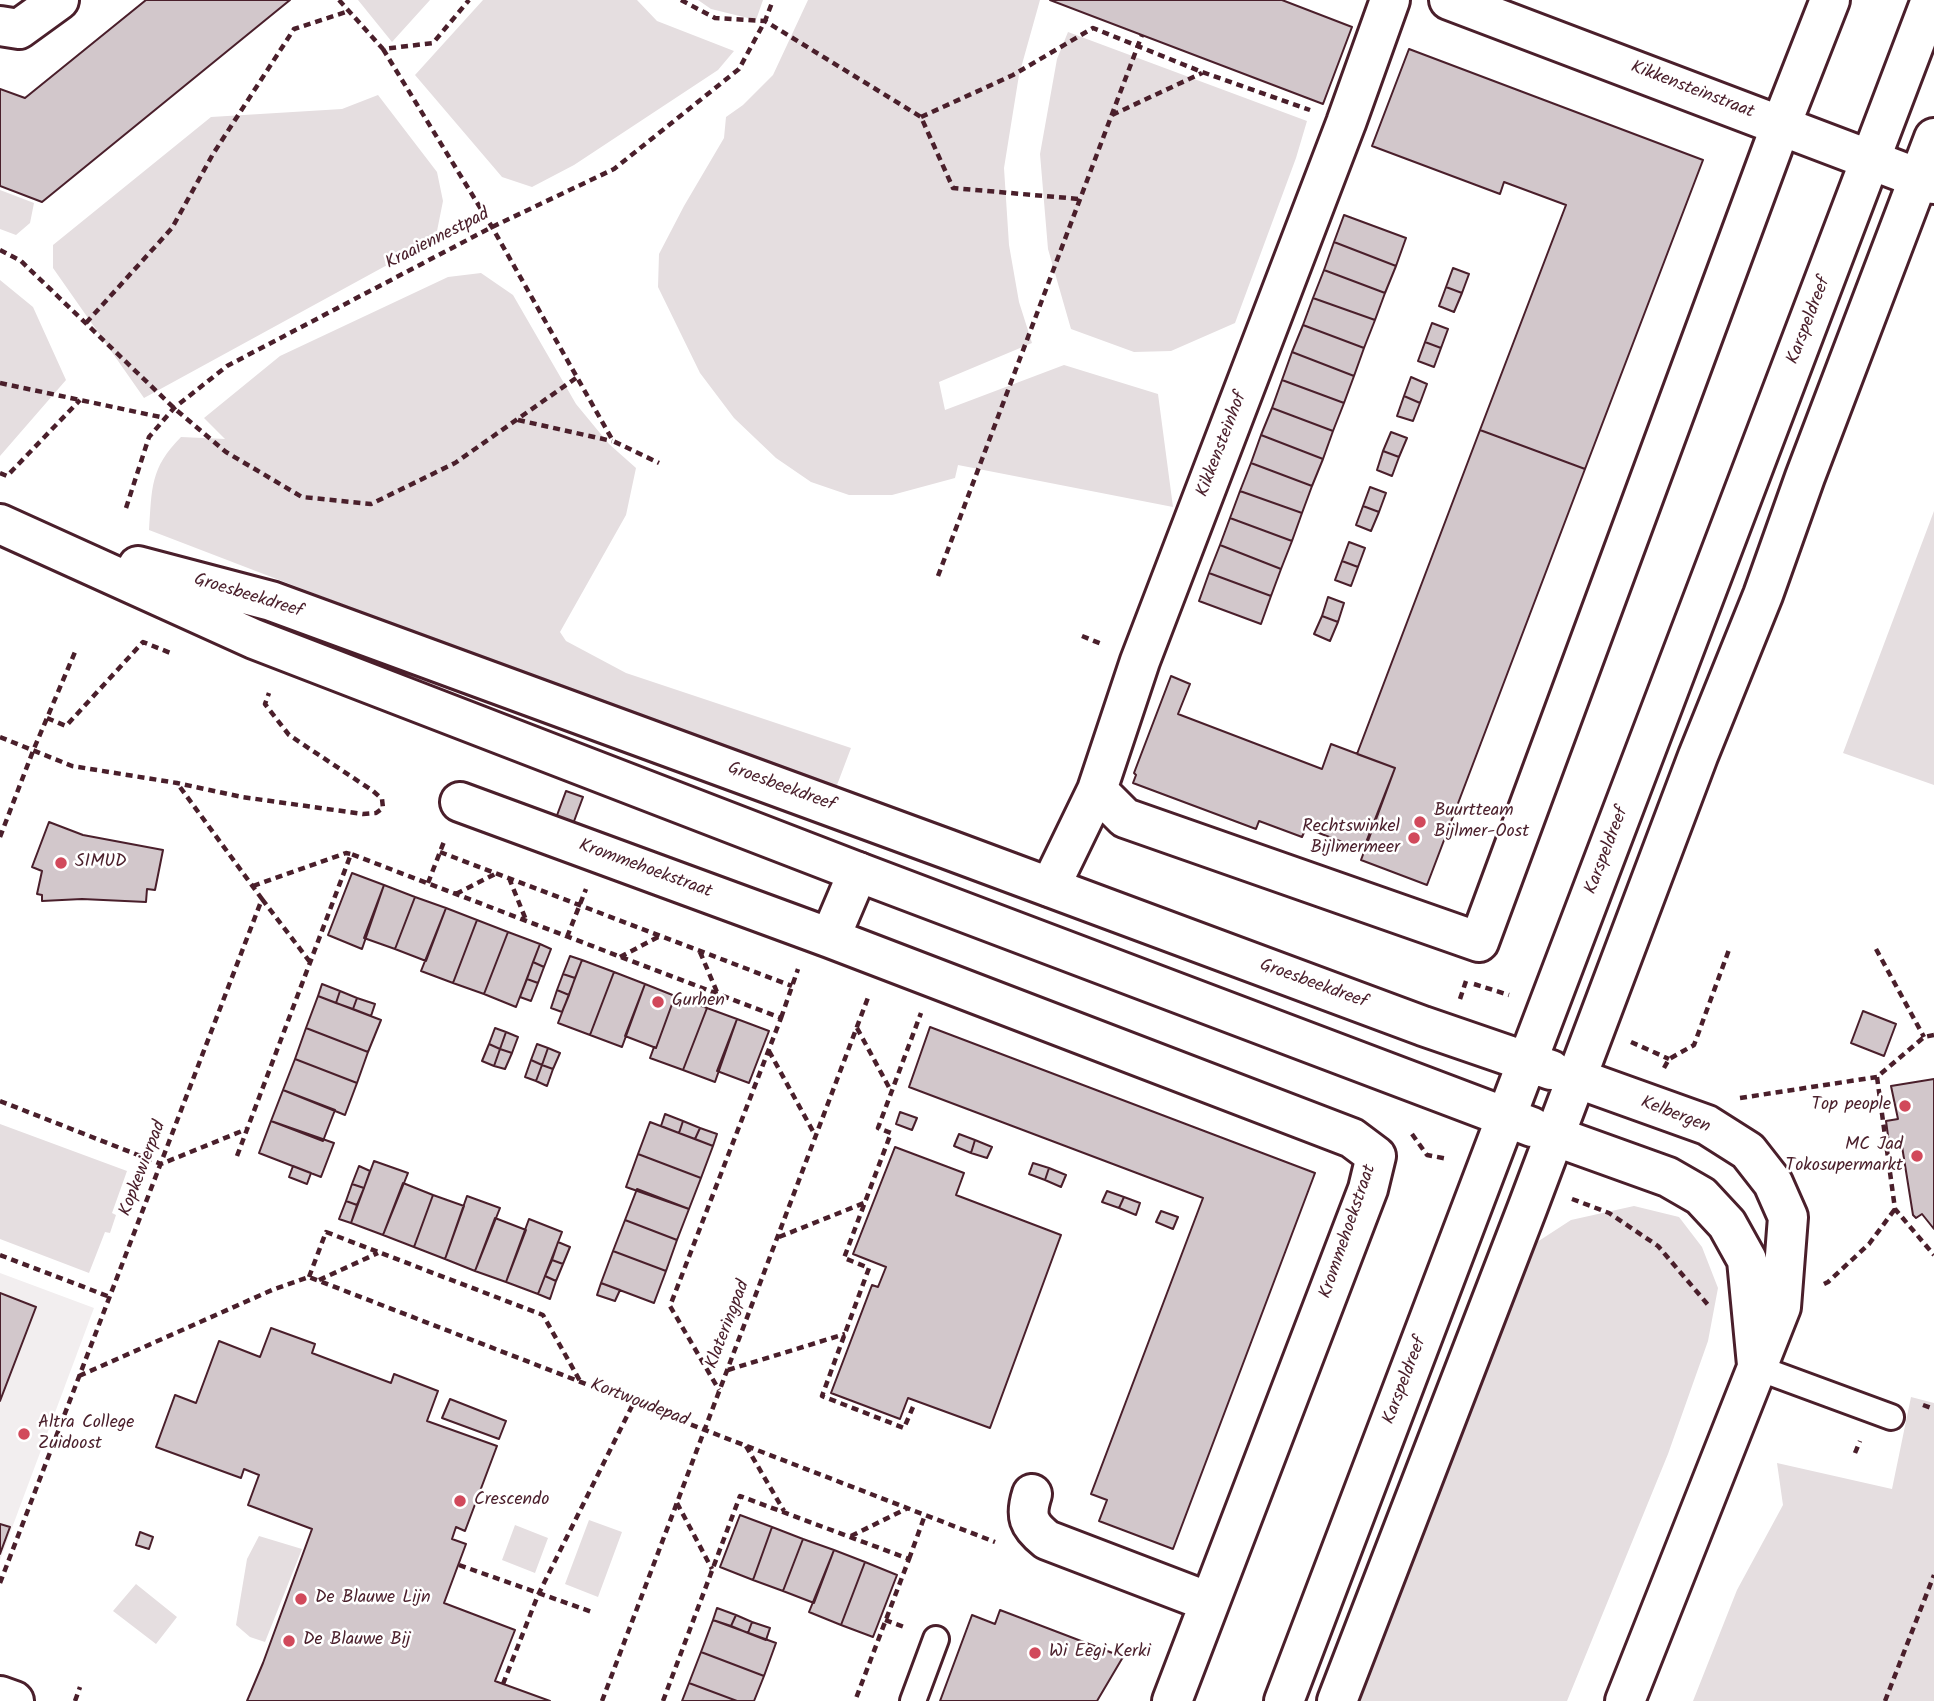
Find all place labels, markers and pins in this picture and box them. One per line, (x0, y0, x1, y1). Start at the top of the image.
place label: Buurtteam Bijlmer-Oost (1434, 801, 1529, 844)
marker: Buurtteam Bijlmer-Oost (1412, 814, 1428, 830)
place label: Rechtswinkel Bijlmermeer (1302, 817, 1400, 860)
marker: Rechtswinkel Bijlmermeer (1406, 830, 1422, 846)
place label: SIMUD (75, 852, 127, 874)
marker: SIMUD (53, 855, 69, 871)
place label: Gurhen (672, 991, 725, 1013)
marker: Gurhen (650, 994, 666, 1010)
place label: Top people (1811, 1095, 1891, 1117)
marker: Top people (1897, 1098, 1913, 1114)
place label: MC Jad Tokosupermarkt (1785, 1135, 1903, 1178)
marker: MC Jad Tokosupermarkt (1909, 1148, 1925, 1164)
place label: Altra College Zuidoost (38, 1413, 134, 1456)
marker: Altra College Zuidoost (16, 1426, 32, 1442)
place label: Crescendo (474, 1490, 549, 1512)
marker: Crescendo (452, 1493, 468, 1509)
place label: De Blauwe Lijn (315, 1588, 431, 1610)
marker: De Blauwe Lijn (293, 1591, 309, 1607)
place label: De Blauwe Bij (303, 1630, 411, 1652)
marker: De Blauwe Bij (281, 1633, 297, 1649)
place label: Wi Eegi Kerki (1049, 1642, 1151, 1664)
marker: Wi Eegi Kerki (1027, 1645, 1043, 1661)

